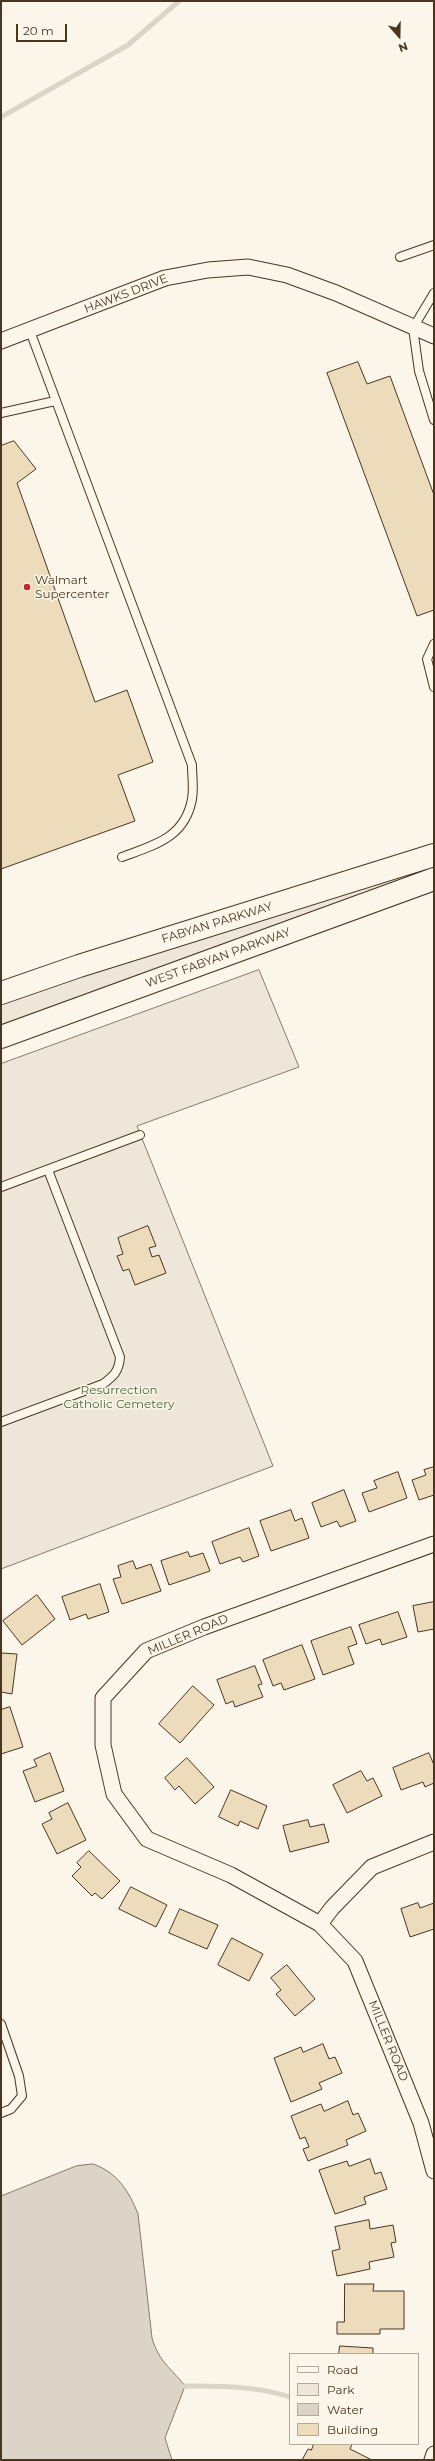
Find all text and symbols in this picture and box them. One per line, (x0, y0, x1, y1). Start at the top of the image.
scale bar (18, 16, 69, 42)
north arrow (379, 16, 419, 56)
text: 20 m (23, 23, 54, 38)
text: N (397, 39, 410, 55)
street label: HAWKS DRIVE (82, 271, 170, 317)
place label: Walmart Supercenter (35, 573, 109, 601)
marker: Walmart Supercenter (22, 582, 32, 592)
street label: FABYAN PARKWAY (160, 899, 274, 947)
street label: WEST FABYAN PARKWAY (144, 925, 292, 991)
park label: Resurrection Catholic Cemetery (64, 1383, 174, 1411)
street label: MILLER ROAD (146, 1612, 230, 1658)
street label: MILLER ROAD (365, 1998, 411, 2084)
legend (289, 2353, 419, 2445)
text: Road (327, 2362, 358, 2377)
text: Park (327, 2382, 354, 2397)
text: Water (327, 2402, 363, 2417)
text: Building (327, 2422, 378, 2437)

